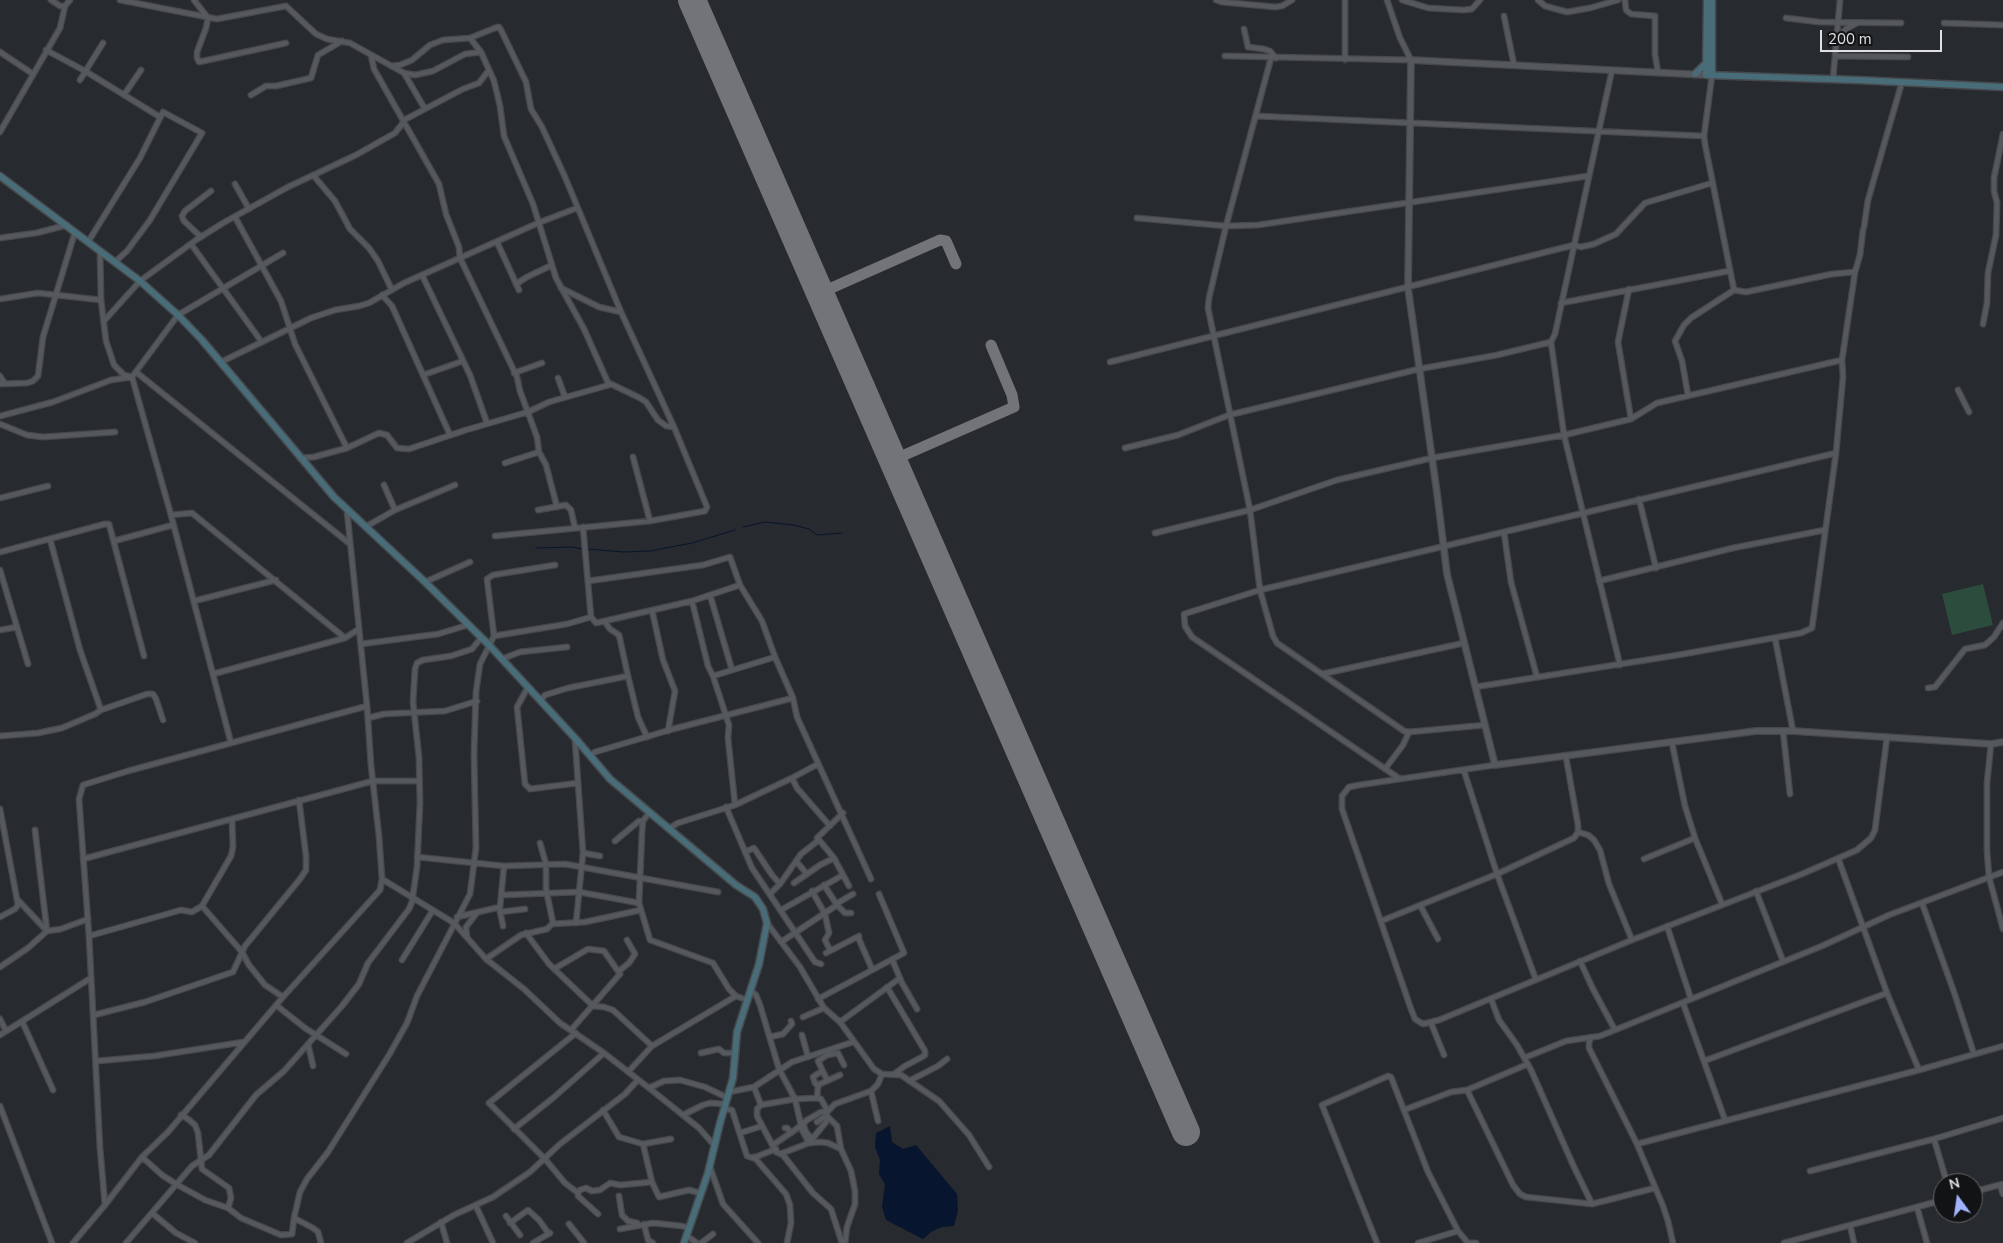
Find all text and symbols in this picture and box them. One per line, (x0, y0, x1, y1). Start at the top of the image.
scale bar (1823, 20, 1946, 52)
text: 200 m (1828, 29, 1872, 49)
north arrow (1933, 1173, 1983, 1223)
text: N (1947, 1173, 1962, 1194)

